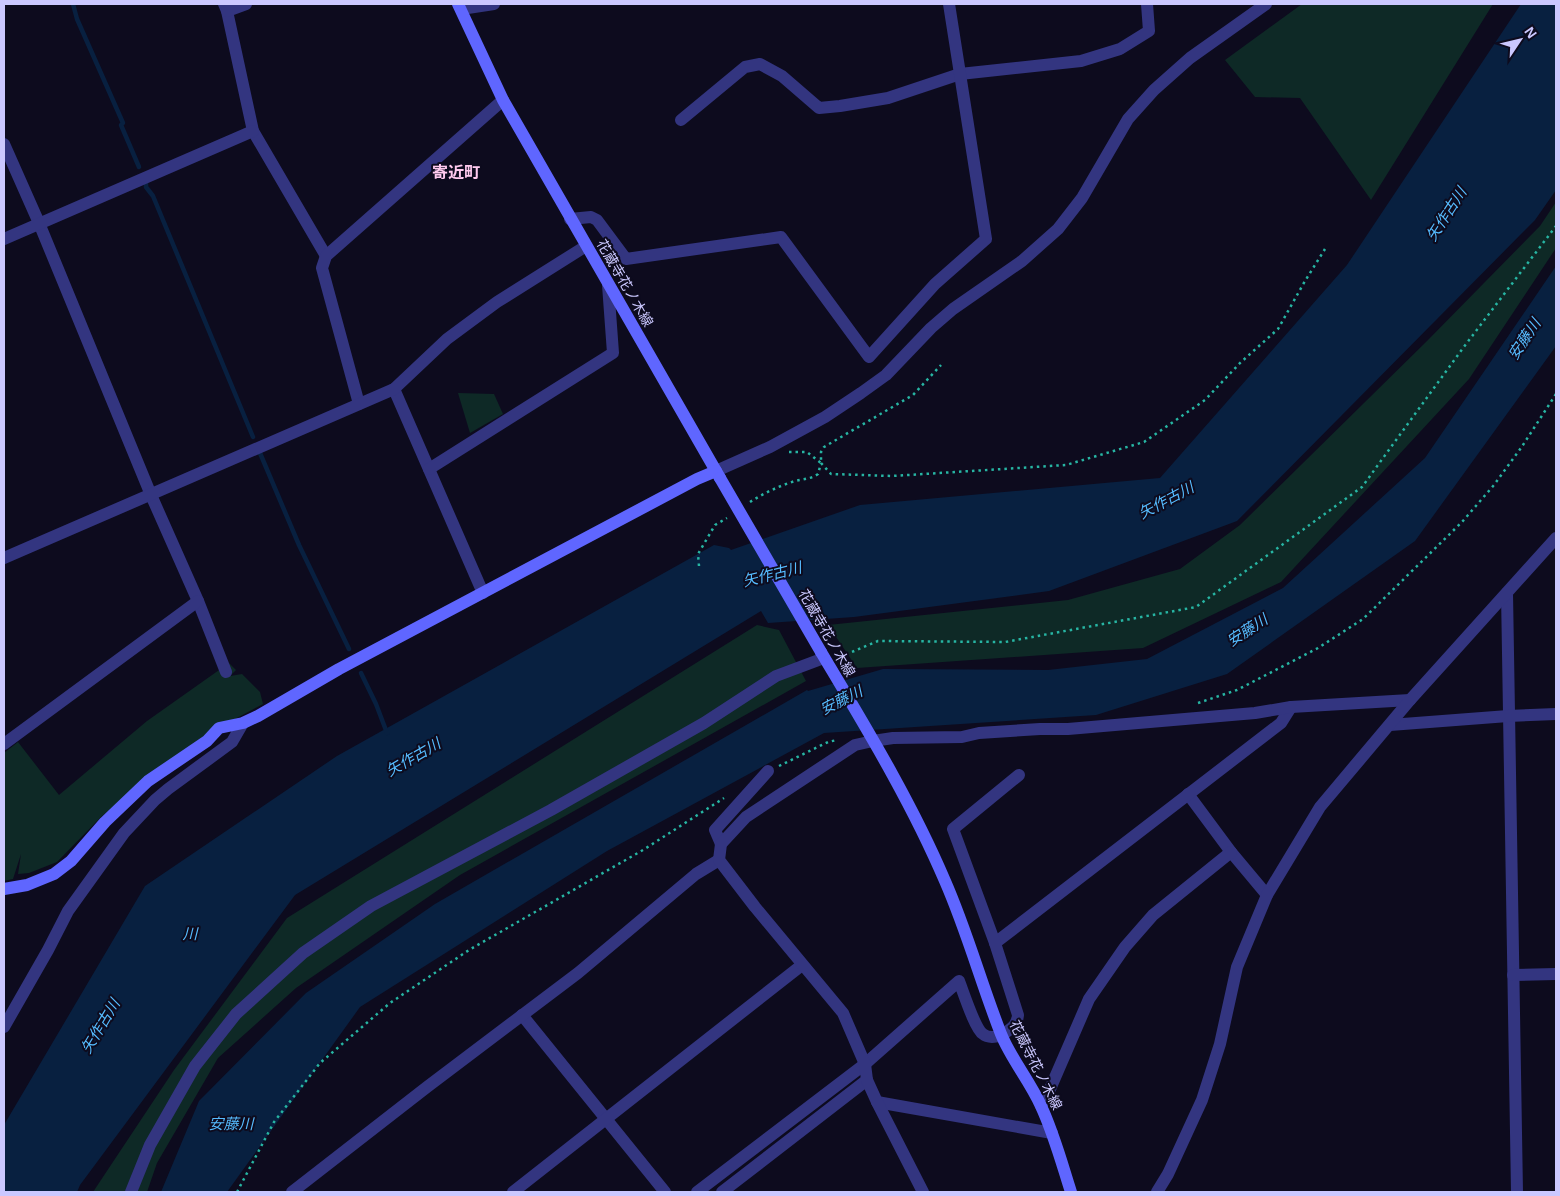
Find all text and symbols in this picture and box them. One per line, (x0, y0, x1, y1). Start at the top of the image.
north arrow (1495, 15, 1545, 65)
text: N (1521, 24, 1540, 41)
district label: 寄近町 (432, 164, 480, 181)
water label: 矢作古川 (1423, 183, 1471, 244)
street label: 花蔵寺花ノ木線 (594, 237, 656, 329)
water label: 安藤川 (1504, 314, 1545, 362)
water label: 矢作古川 (1136, 477, 1198, 522)
water label: 矢作古川 (741, 558, 805, 590)
street label: 花蔵寺花ノ木線 (796, 587, 858, 679)
water label: 安藤川 (1223, 610, 1272, 649)
water label: 安藤川 (817, 681, 867, 718)
water label: 矢作古川 (383, 734, 445, 779)
water label: 川 (182, 925, 199, 942)
water label: 矢作古川 (77, 994, 124, 1056)
street label: 花蔵寺花ノ木線 (1007, 1018, 1065, 1112)
water label: 安藤川 (208, 1115, 255, 1132)

